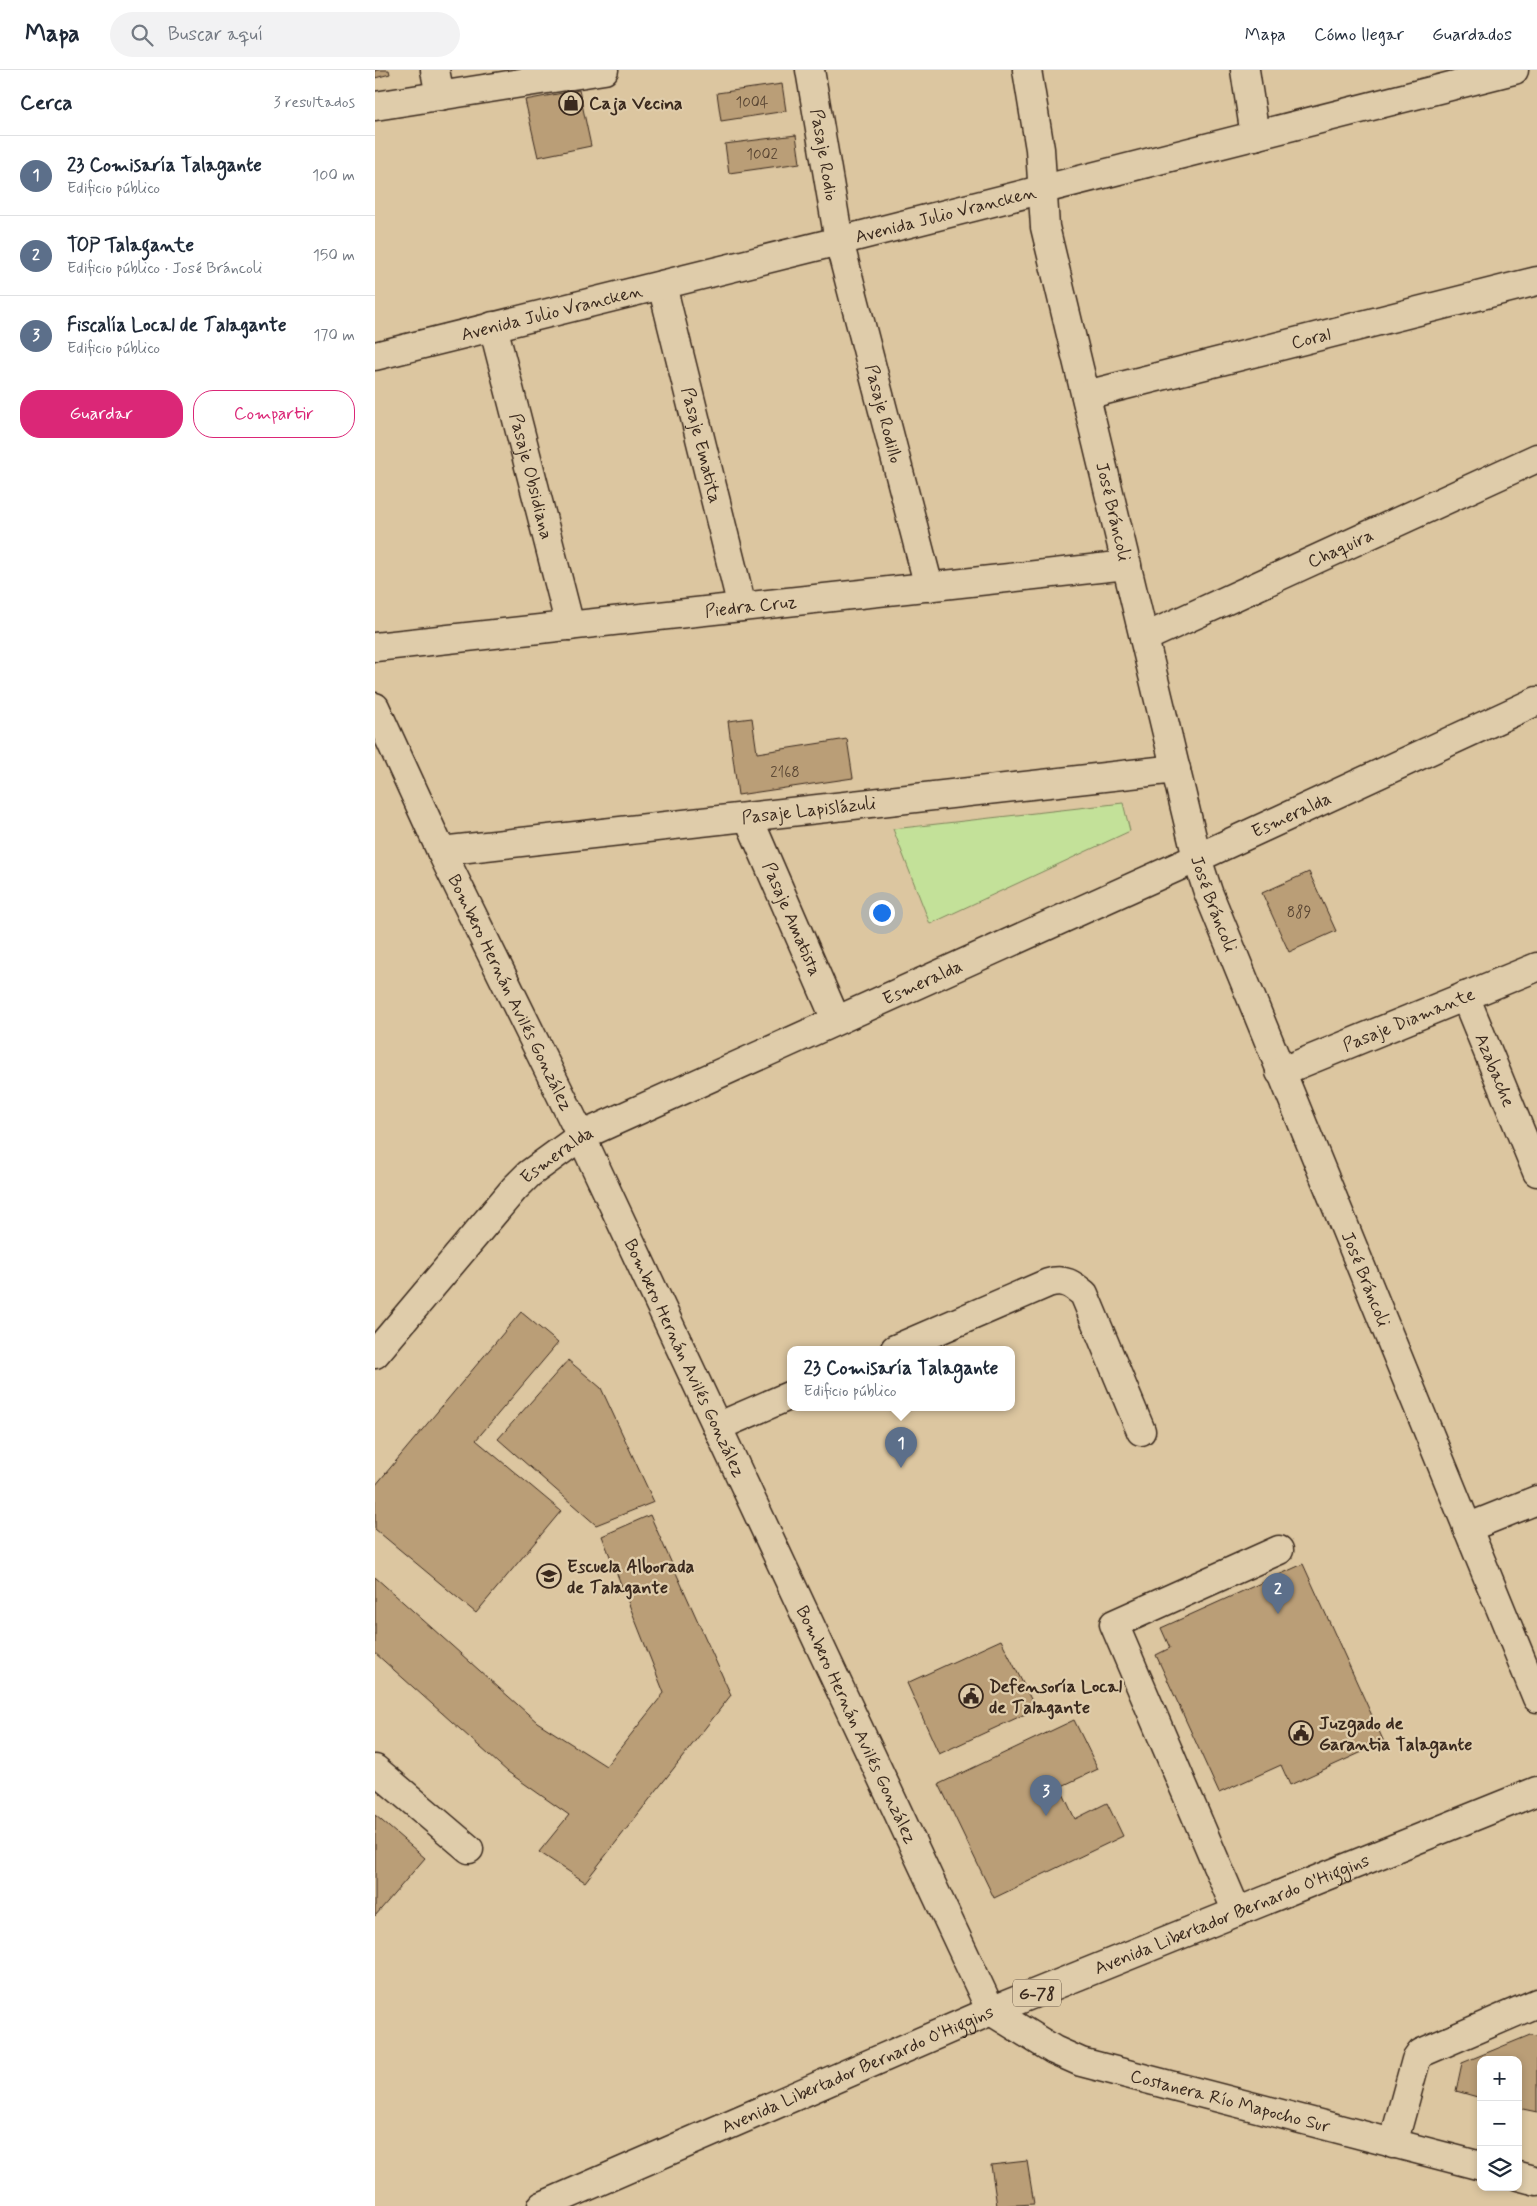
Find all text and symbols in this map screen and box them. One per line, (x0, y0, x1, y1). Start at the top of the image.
search box (110, 12, 460, 57)
text: Mapa (25, 19, 80, 50)
icon: search (128, 21, 156, 49)
text: Buscar aquí (168, 22, 263, 47)
text: Mapa (1245, 23, 1286, 47)
text: Cómo llegar (1314, 23, 1404, 47)
text: Guardados (1432, 23, 1512, 47)
text: Cerca (20, 89, 73, 117)
shop icon: Caja Vecina (558, 90, 584, 116)
text: 3 resultados (274, 92, 355, 113)
place label: Caja Vecina (589, 92, 683, 116)
house number: 1004 (735, 93, 769, 113)
street label: Pasaje Rodio (804, 107, 843, 203)
house number: 1002 (746, 145, 778, 165)
text: 23 Comisaría Talagante (67, 153, 262, 178)
text: 1 (32, 165, 40, 186)
text: 100 m (312, 165, 355, 186)
text: Edificio público (67, 178, 160, 199)
street label: Avenida Julio Vrancken (853, 180, 1039, 249)
text: TOP Talagante (67, 233, 194, 258)
text: 2 (32, 245, 40, 266)
text: 150 m (313, 245, 355, 266)
text: Edificio público · José Bráncoli (67, 258, 262, 279)
street label: Avenida Julio Vrancken (459, 279, 645, 347)
text: Fiscalía Local de Talagante (67, 313, 287, 338)
street label: Coral (1289, 323, 1333, 356)
text: 3 (32, 325, 40, 346)
text: 170 m (313, 325, 355, 346)
text: Edificio público (67, 338, 160, 359)
street label: Pasaje Rodillo (859, 362, 907, 466)
street label: Pasaje Ematita (675, 385, 727, 506)
button: Guardar (20, 390, 183, 438)
button: Compartir (193, 390, 355, 438)
street label: Pasaje Obsidiana (503, 411, 558, 542)
street label: José Bráncoli (1089, 460, 1136, 564)
street label: Chaquira (1304, 523, 1378, 574)
street label: Piedra Cruz (704, 590, 798, 624)
house number: 2168 (770, 763, 800, 783)
street label: Esmeralda (1248, 787, 1335, 844)
street label: Pasaje Lapislázuli (740, 792, 877, 830)
street label: José Bráncoli (1184, 853, 1242, 956)
street label: Pasaje Amatista (756, 859, 826, 980)
street label: Bombero Hernán Avilés González (441, 871, 578, 1115)
your location (869, 900, 895, 926)
house number: 889 (1287, 903, 1311, 923)
street label: Esmeralda (879, 954, 967, 1011)
street label: Pasaje Diamante (1339, 983, 1479, 1058)
street label: Azabache (1469, 1030, 1520, 1111)
street label: Esmeralda (515, 1121, 598, 1189)
street label: José Bráncoli (1335, 1228, 1395, 1331)
street label: Bombero Hernán Avilés González (618, 1235, 750, 1482)
popup (787, 1346, 1015, 1411)
text: 23 Comisaría Talagante (804, 1356, 998, 1381)
text: Edificio público (804, 1381, 897, 1402)
pin: 1 (885, 1427, 917, 1468)
place label: Escuela Alborada de Talagante (567, 1555, 694, 1600)
school or university icon: Escuela Alborada de Talagante (536, 1563, 562, 1589)
pin: 2 (1262, 1573, 1294, 1614)
street label: Bombero Hernán Avilés González (790, 1602, 922, 1848)
place label: Defensoría Local de Talagante (989, 1675, 1122, 1720)
public building icon: Defensoría Local de Talagante (958, 1683, 984, 1709)
place label: Juzgado de Garantia Talagante (1319, 1712, 1472, 1759)
public building icon: Juzgado de Garantia Talagante (1288, 1720, 1314, 1746)
pin: 3 (1030, 1775, 1062, 1816)
street label: Avenida Libertador Bernardo O'Higgins (1091, 1849, 1373, 1981)
road number: G-78 (1013, 1980, 1061, 2006)
street label: Avenida Libertador Bernardo O'Higgins (718, 2000, 998, 2140)
map controls (1477, 2056, 1522, 2191)
button: + (1477, 2056, 1522, 2101)
street label: Costanera Río Mapocho Sur (1127, 2064, 1333, 2139)
button: − (1477, 2101, 1522, 2146)
button: layers (1477, 2146, 1522, 2191)

